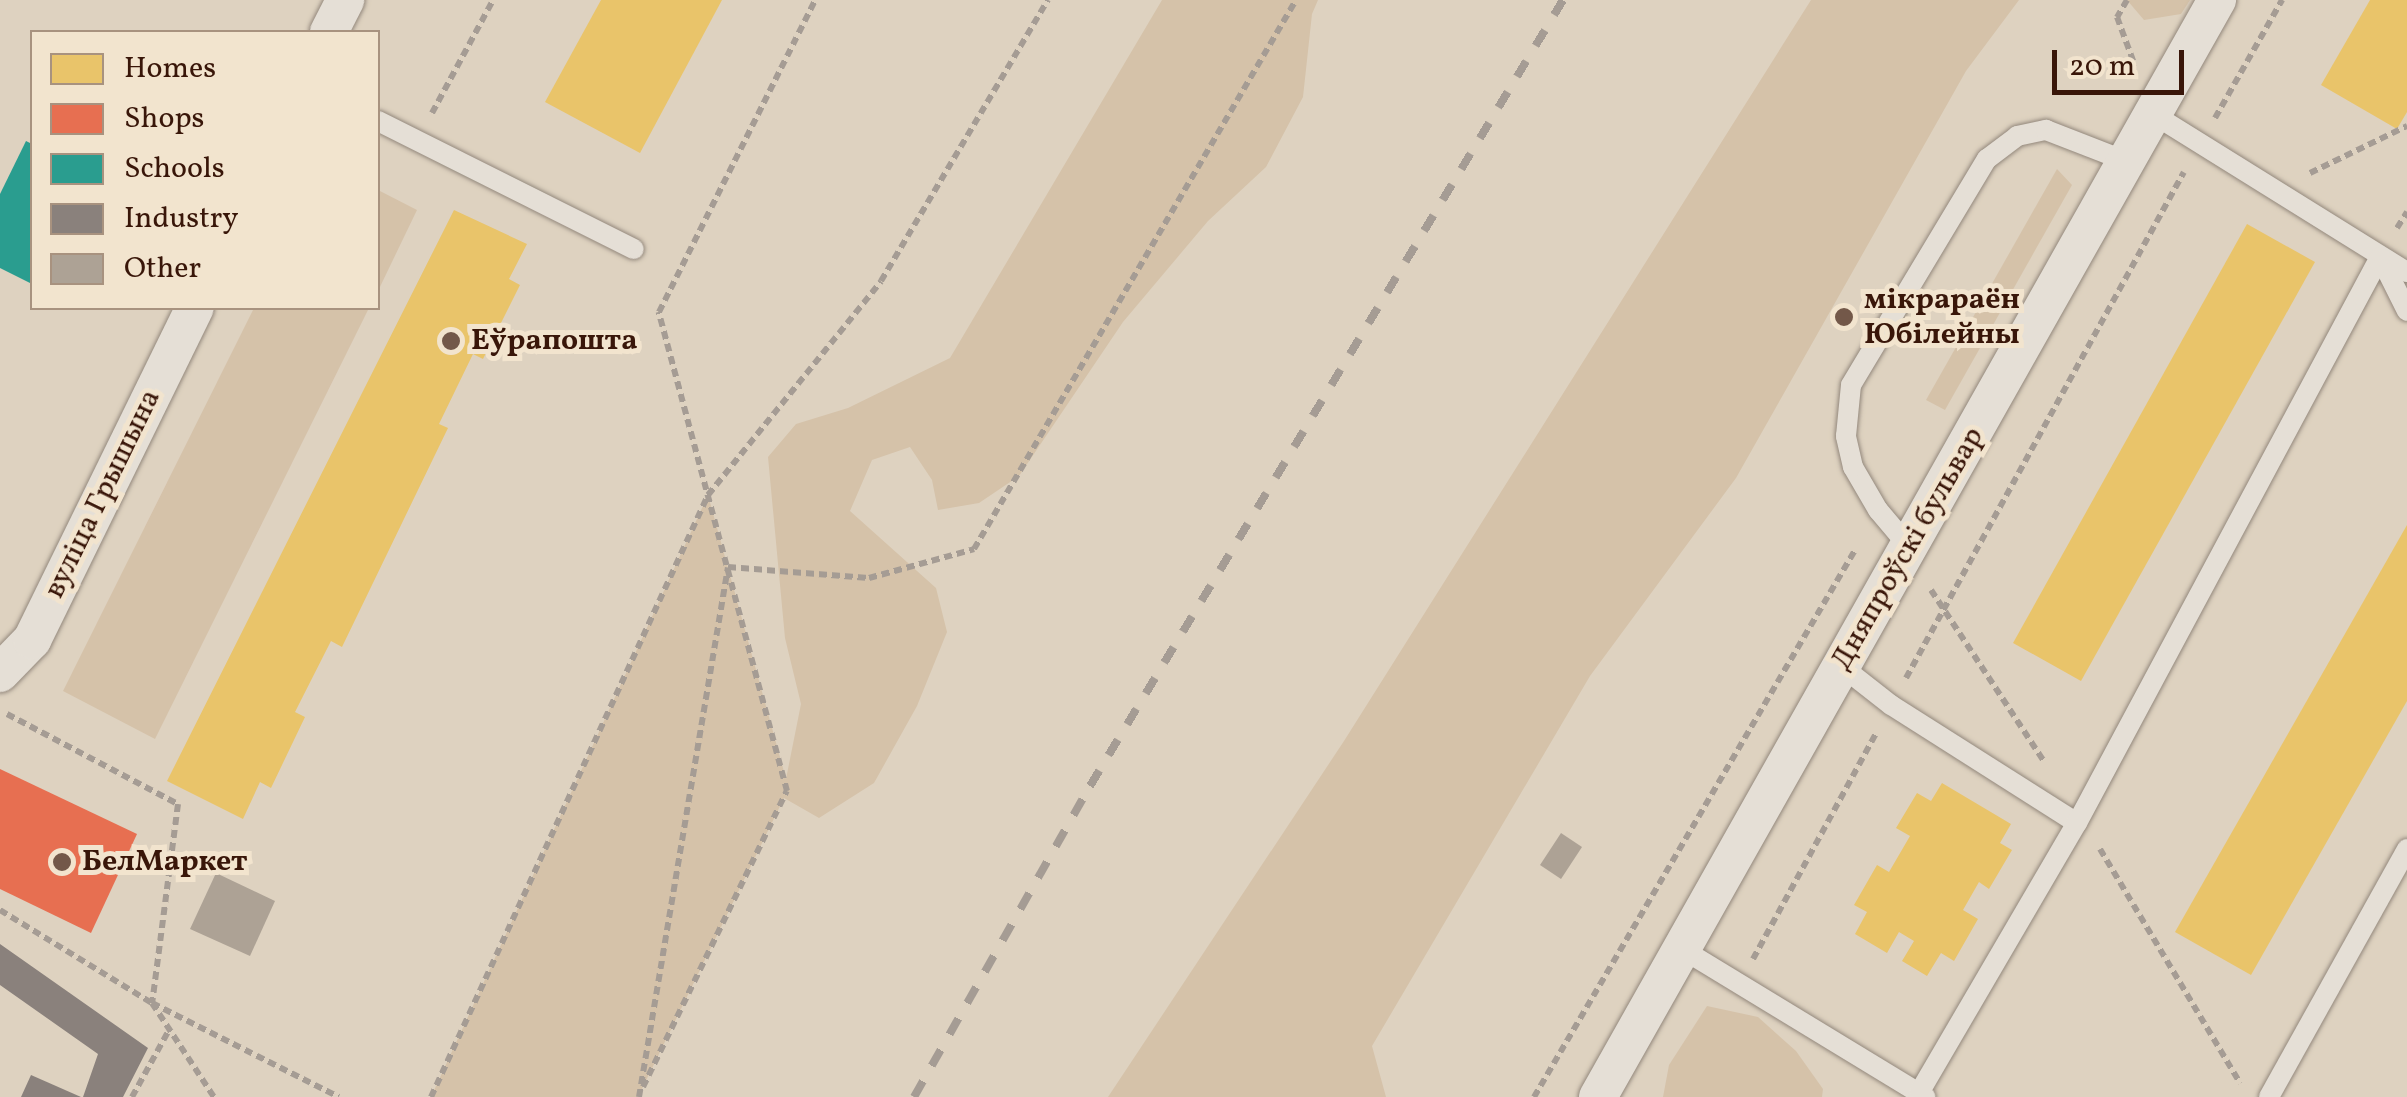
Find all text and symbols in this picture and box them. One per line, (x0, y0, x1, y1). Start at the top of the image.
legend (30, 30, 380, 310)
scale bar (2057, 30, 2190, 92)
text: 20 m (2069, 46, 2135, 88)
text: Homes (124, 48, 216, 90)
text: Shops (124, 98, 204, 140)
text: Schools (124, 148, 225, 190)
text: Industry (124, 198, 239, 240)
text: Other (124, 248, 201, 290)
place label: мікрараён Юбілейны (1864, 282, 2020, 352)
marker: мікрараён Юбілейны (1833, 306, 1855, 328)
place label: Еўрапошта (471, 323, 638, 359)
marker: Еўрапошта (440, 330, 462, 352)
street label: вуліца Грышына (37, 384, 169, 604)
street label: Дняпроўскі бульвар (1824, 421, 1992, 677)
place label: БелМаркет (82, 844, 248, 880)
marker: БелМаркет (51, 851, 73, 873)

